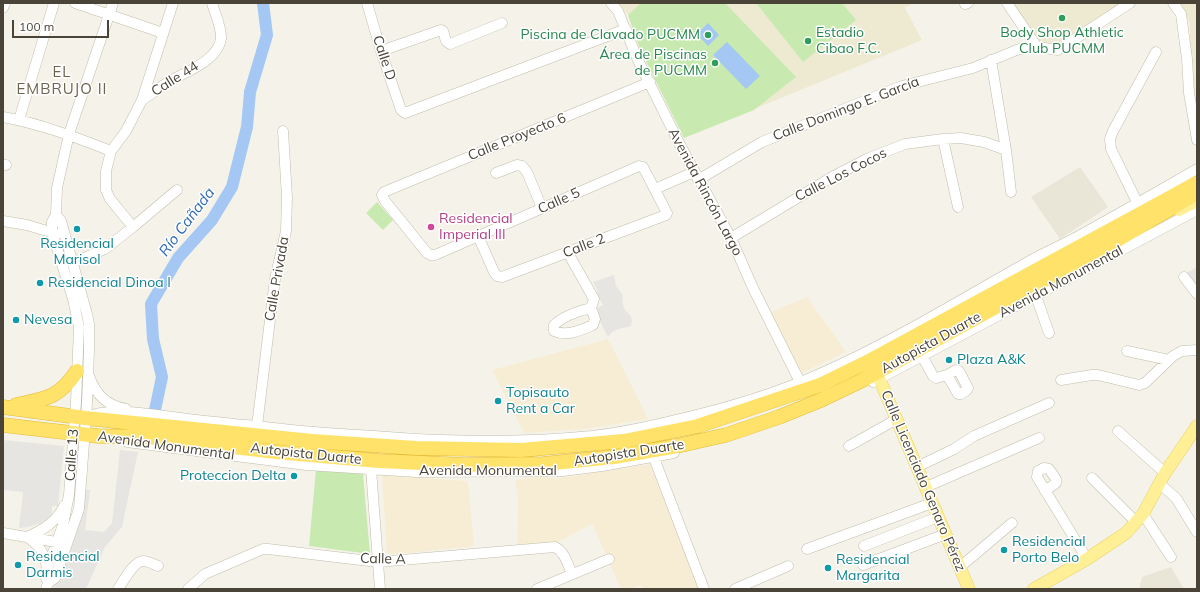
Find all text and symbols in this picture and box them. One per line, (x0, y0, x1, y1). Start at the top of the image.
scale bar (14, 12, 111, 38)
marker: Body Shop Athletic Club PUCMM (1057, 13, 1067, 23)
text: 100 m (19, 19, 54, 34)
place label: Estadio Cibao F.C. (816, 25, 880, 58)
place label: Body Shop Athletic Club PUCMM (1000, 25, 1124, 58)
place label: Piscina de Clavado PUCMM (521, 27, 700, 43)
marker: Piscina de Clavado PUCMM (703, 30, 713, 40)
street label: Calle D (369, 33, 399, 83)
marker: Estadio Cibao F.C. (803, 36, 813, 46)
place label: Área de Piscinas de PUCMM (599, 47, 707, 80)
street label: Calle 44 (148, 58, 202, 100)
marker: Área de Piscinas de PUCMM (710, 58, 720, 68)
district label: EL EMBRUJO II (16, 63, 108, 98)
street label: Calle Domingo E. García (770, 73, 922, 145)
street label: Calle Proyecto 6 (466, 110, 568, 164)
street label: Avenida Rincón Largo (664, 125, 746, 259)
street label: Calle Los Cocos (792, 145, 890, 205)
water label: Río Cañada (155, 184, 219, 260)
street label: Calle 5 (535, 184, 583, 218)
place label: Residencial Imperial III (439, 211, 513, 244)
marker: Residencial Imperial III (426, 222, 436, 232)
marker: Residencial Marisol (72, 224, 82, 234)
street label: Calle 2 (560, 230, 608, 262)
street label: Calle Privada (261, 235, 293, 323)
place label: Residencial Marisol (40, 236, 114, 268)
street label: Avenida Monumental (996, 242, 1126, 322)
place label: Residencial Dinoa I (48, 275, 171, 291)
marker: Residencial Dinoa I (35, 278, 45, 288)
street label: Autopista Duarte (878, 309, 984, 377)
place label: Nevesa (24, 312, 72, 328)
marker: Nevesa (11, 315, 21, 325)
place label: Plaza A&K (957, 352, 1026, 368)
marker: Plaza A&K (944, 355, 954, 365)
place label: Topisauto Rent a Car (506, 385, 575, 418)
street label: Calle Licenciado Genaro Pérez (877, 388, 969, 574)
marker: Topisauto Rent a Car (493, 396, 503, 406)
street label: Calle 13 (62, 428, 82, 482)
street label: Avenida Monumental (97, 428, 235, 464)
street label: Autopista Duarte (573, 436, 685, 470)
street label: Autopista Duarte (250, 440, 362, 468)
street label: Avenida Monumental (419, 463, 557, 479)
place label: Proteccion Delta (180, 468, 286, 484)
marker: Proteccion Delta (289, 471, 299, 481)
place label: Residencial Porto Belo (1012, 534, 1086, 566)
marker: Residencial Porto Belo (999, 545, 1009, 555)
place label: Residencial Darmis (26, 549, 100, 582)
street label: Calle A (360, 550, 406, 568)
place label: Residencial Margarita (836, 552, 910, 584)
marker: Residencial Darmis (13, 560, 23, 570)
marker: Residencial Margarita (823, 563, 833, 573)

